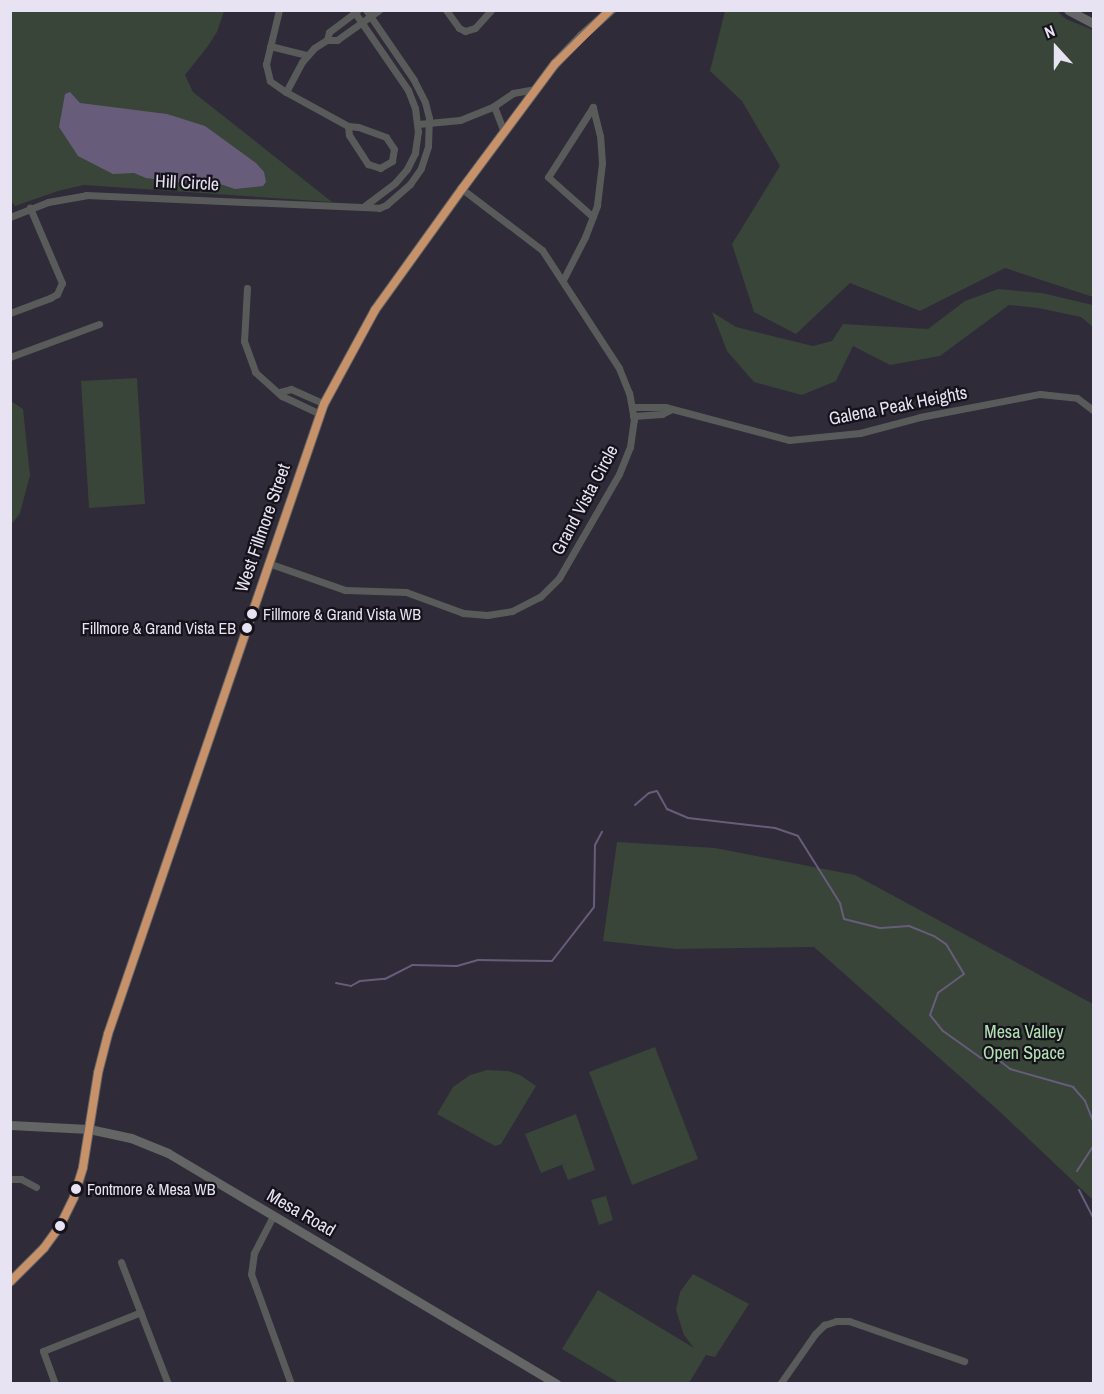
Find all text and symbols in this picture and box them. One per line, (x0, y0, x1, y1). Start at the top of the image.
north arrow (1026, 18, 1086, 78)
text: N (1041, 19, 1058, 43)
street label: Hill Circle (155, 171, 219, 195)
street label: Galena Peak Heights (827, 382, 969, 430)
street label: Grand Vista Circle (547, 441, 623, 559)
street label: West Fillmore Street (231, 461, 295, 595)
place label: Fillmore & Grand Vista WB (263, 604, 421, 624)
marker: Fillmore & Grand Vista WB (246, 608, 258, 620)
place label: Fillmore & Grand Vista EB (82, 618, 236, 638)
marker: Fillmore & Grand Vista EB (241, 622, 253, 634)
park label: Mesa Valley Open Space (983, 1022, 1065, 1064)
place label: Fontmore & Mesa WB (87, 1179, 215, 1199)
marker: Fontmore & Mesa WB (70, 1183, 82, 1195)
street label: Mesa Road (263, 1185, 339, 1241)
unlabelled marker (54, 1220, 66, 1232)

